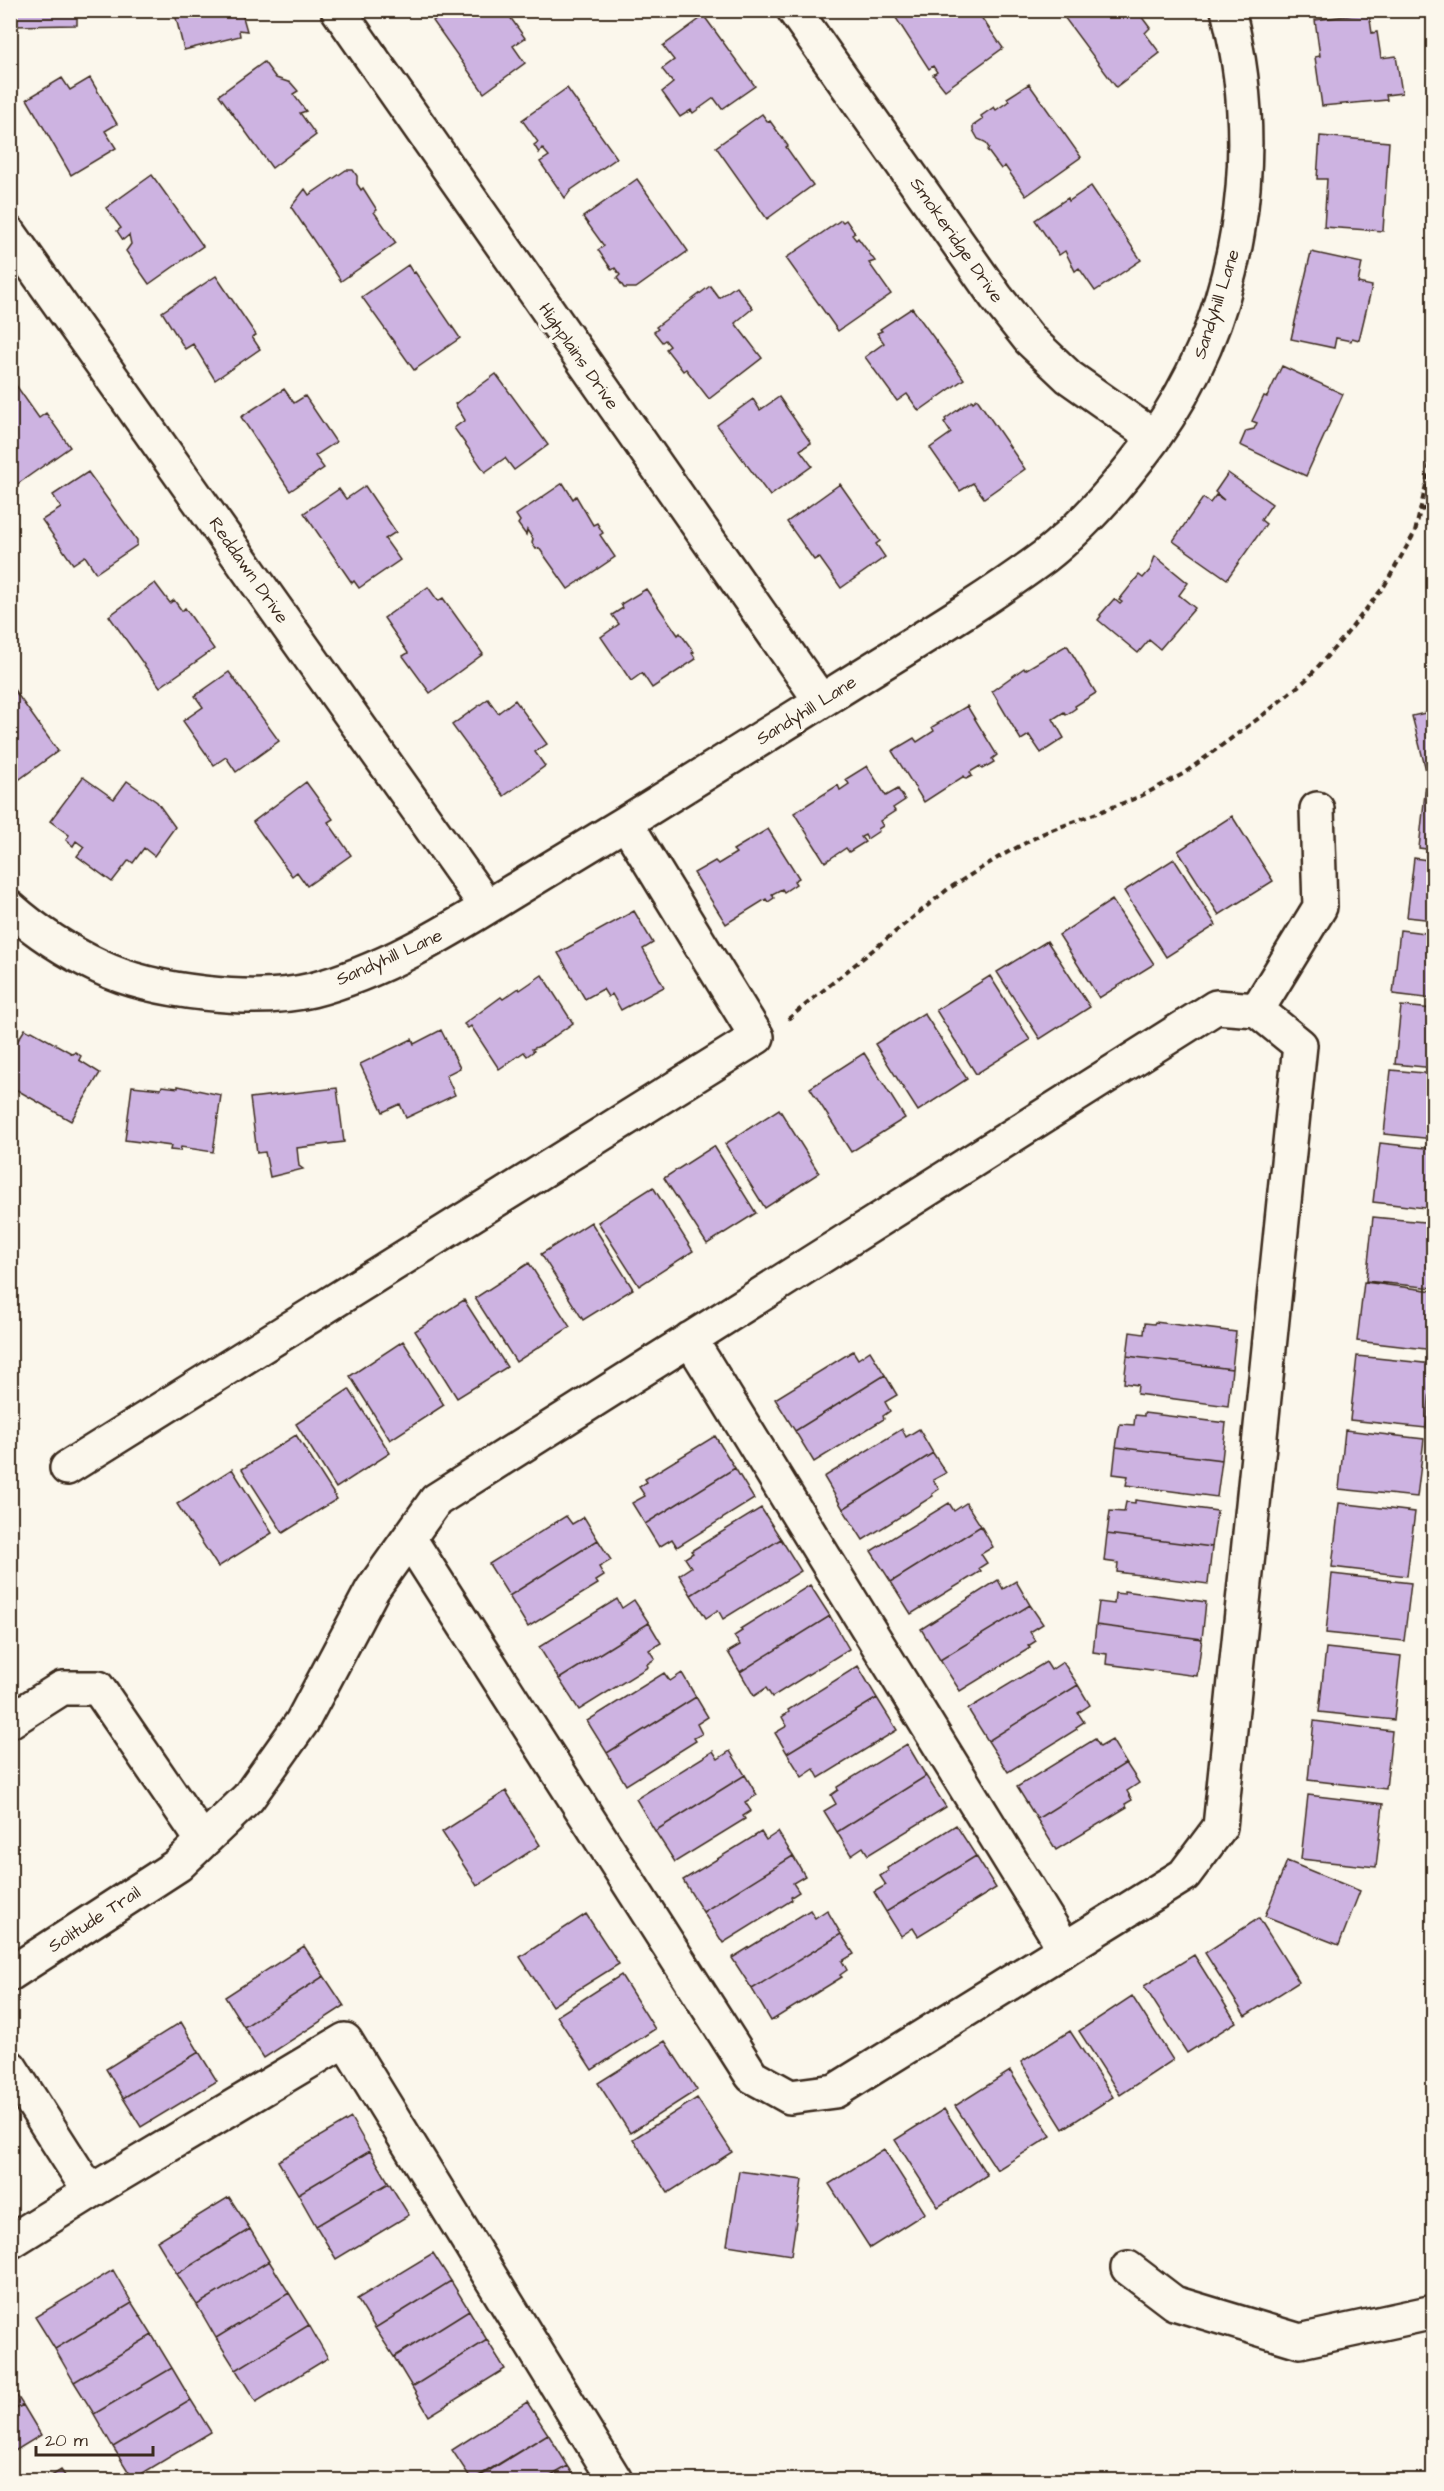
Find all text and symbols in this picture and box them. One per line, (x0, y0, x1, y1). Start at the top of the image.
street label: Smokeridge Drive (903, 172, 1009, 309)
street label: Sandyhill Lane (1187, 246, 1247, 362)
street label: Highplains Drive (532, 298, 625, 416)
street label: Reddawn Drive (203, 512, 295, 629)
street label: Sandyhill Lane (751, 670, 862, 752)
street label: Sandyhill Lane (332, 923, 447, 993)
street label: Solitude Trail (43, 1880, 146, 1959)
scale bar (36, 2419, 153, 2457)
text: 20 m (45, 2428, 88, 2453)

